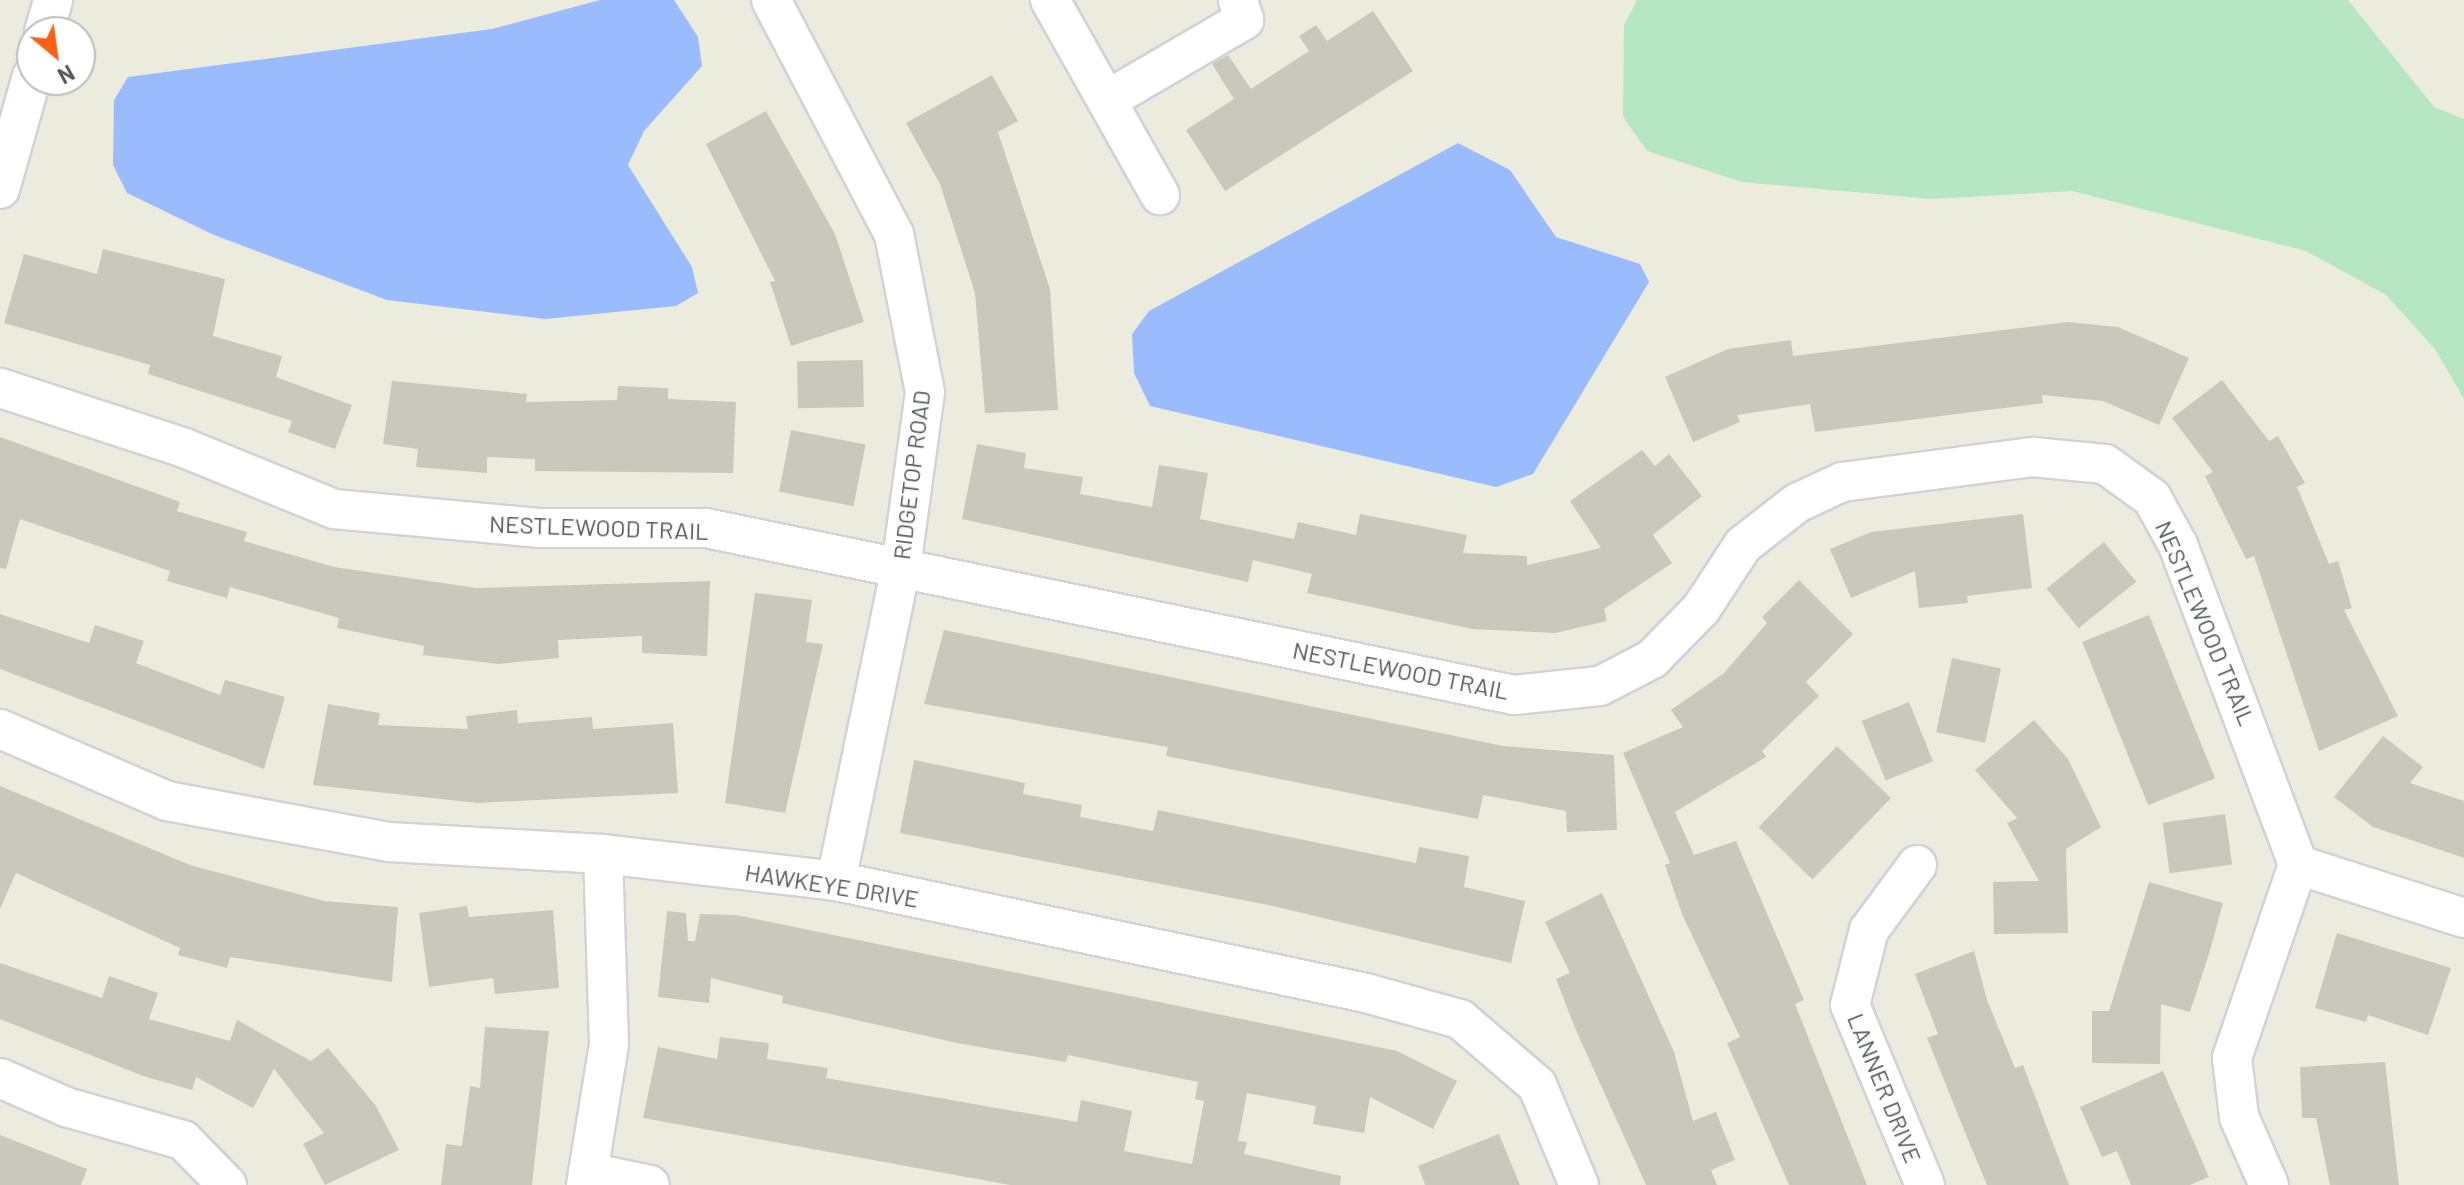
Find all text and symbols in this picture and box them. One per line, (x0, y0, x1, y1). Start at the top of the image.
north arrow (16, 16, 96, 96)
text: N (54, 60, 79, 90)
street label: RIDGETOP ROAD (886, 389, 936, 561)
street label: NESTLEWOOD TRAIL (489, 509, 709, 545)
street label: NESTLEWOOD TRAIL (2150, 516, 2262, 730)
street label: NESTLEWOOD TRAIL (1290, 635, 1512, 705)
street label: HAWKEYE DRIVE (743, 857, 921, 913)
street label: LANNER DRIVE (1842, 1009, 1928, 1167)

